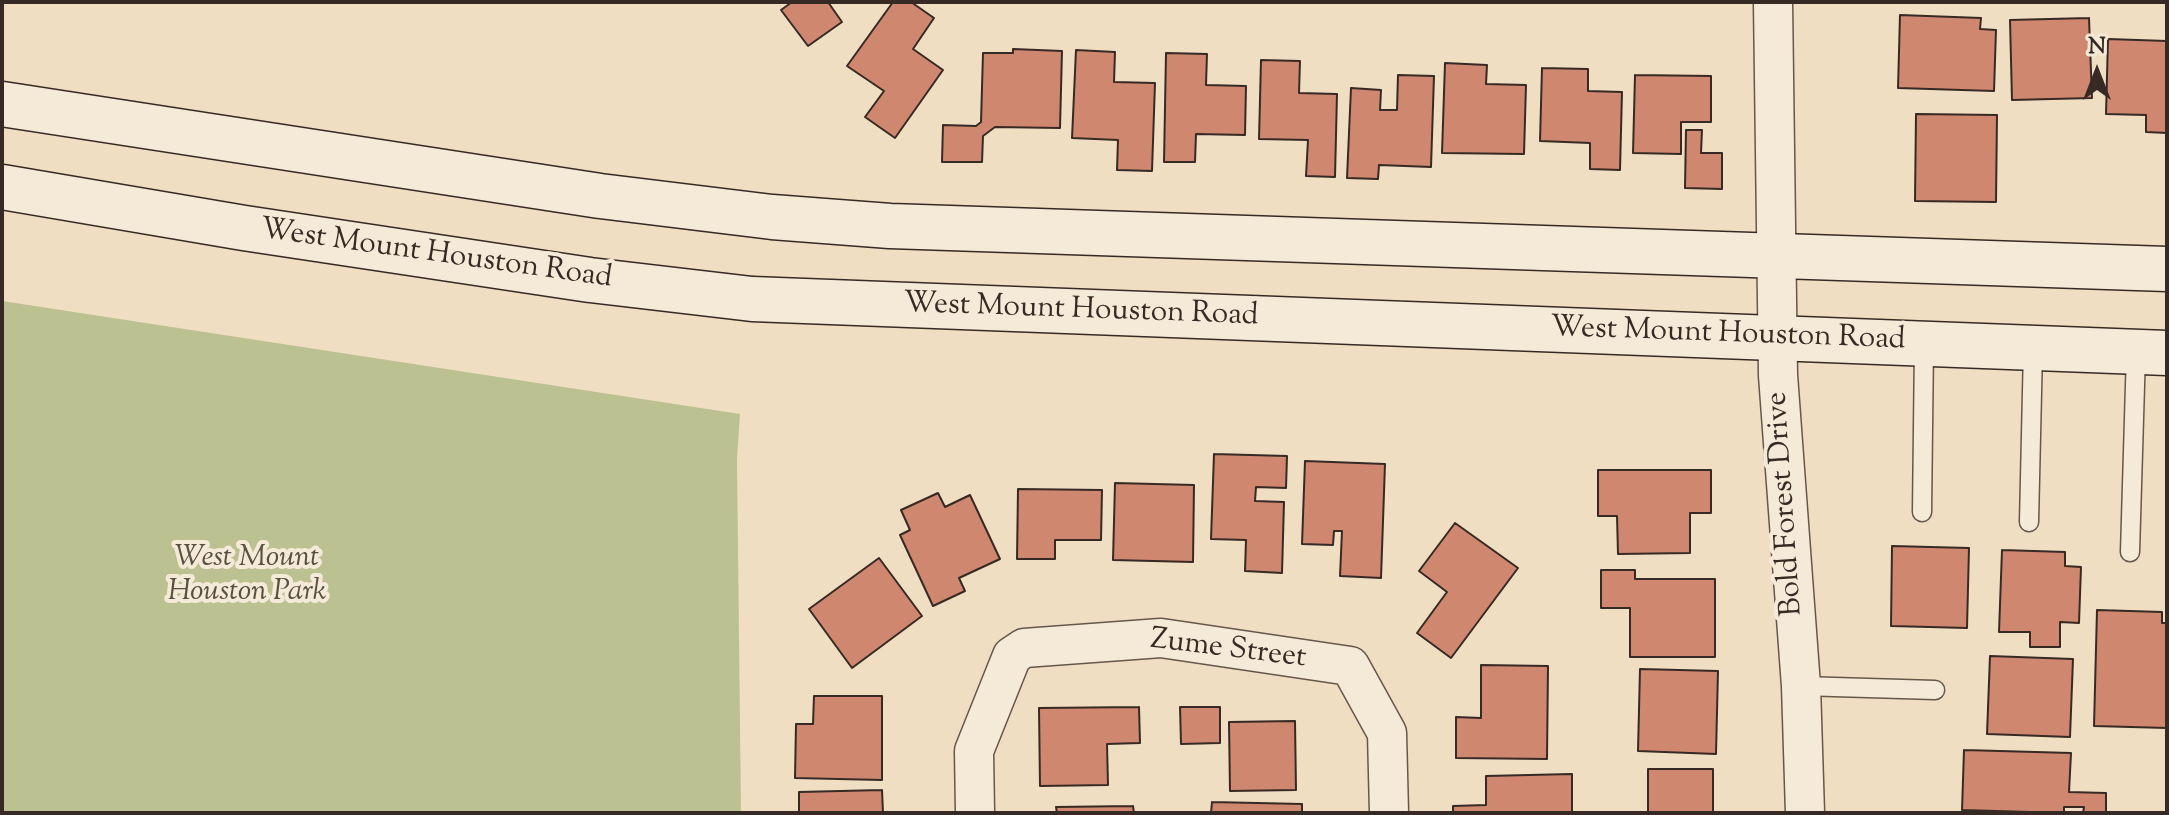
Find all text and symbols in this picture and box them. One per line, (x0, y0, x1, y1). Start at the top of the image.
north arrow (2057, 32, 2137, 112)
text: N (2088, 32, 2106, 64)
street label: West Mount Houston Road (258, 213, 614, 299)
street label: West Mount Houston Road (903, 288, 1259, 336)
street label: West Mount Houston Road (1550, 312, 1906, 360)
street label: Bold Forest Drive (1761, 391, 1813, 617)
park label: West Mount Houston Park (168, 542, 326, 612)
street label: Zume Street (1148, 624, 1308, 678)

